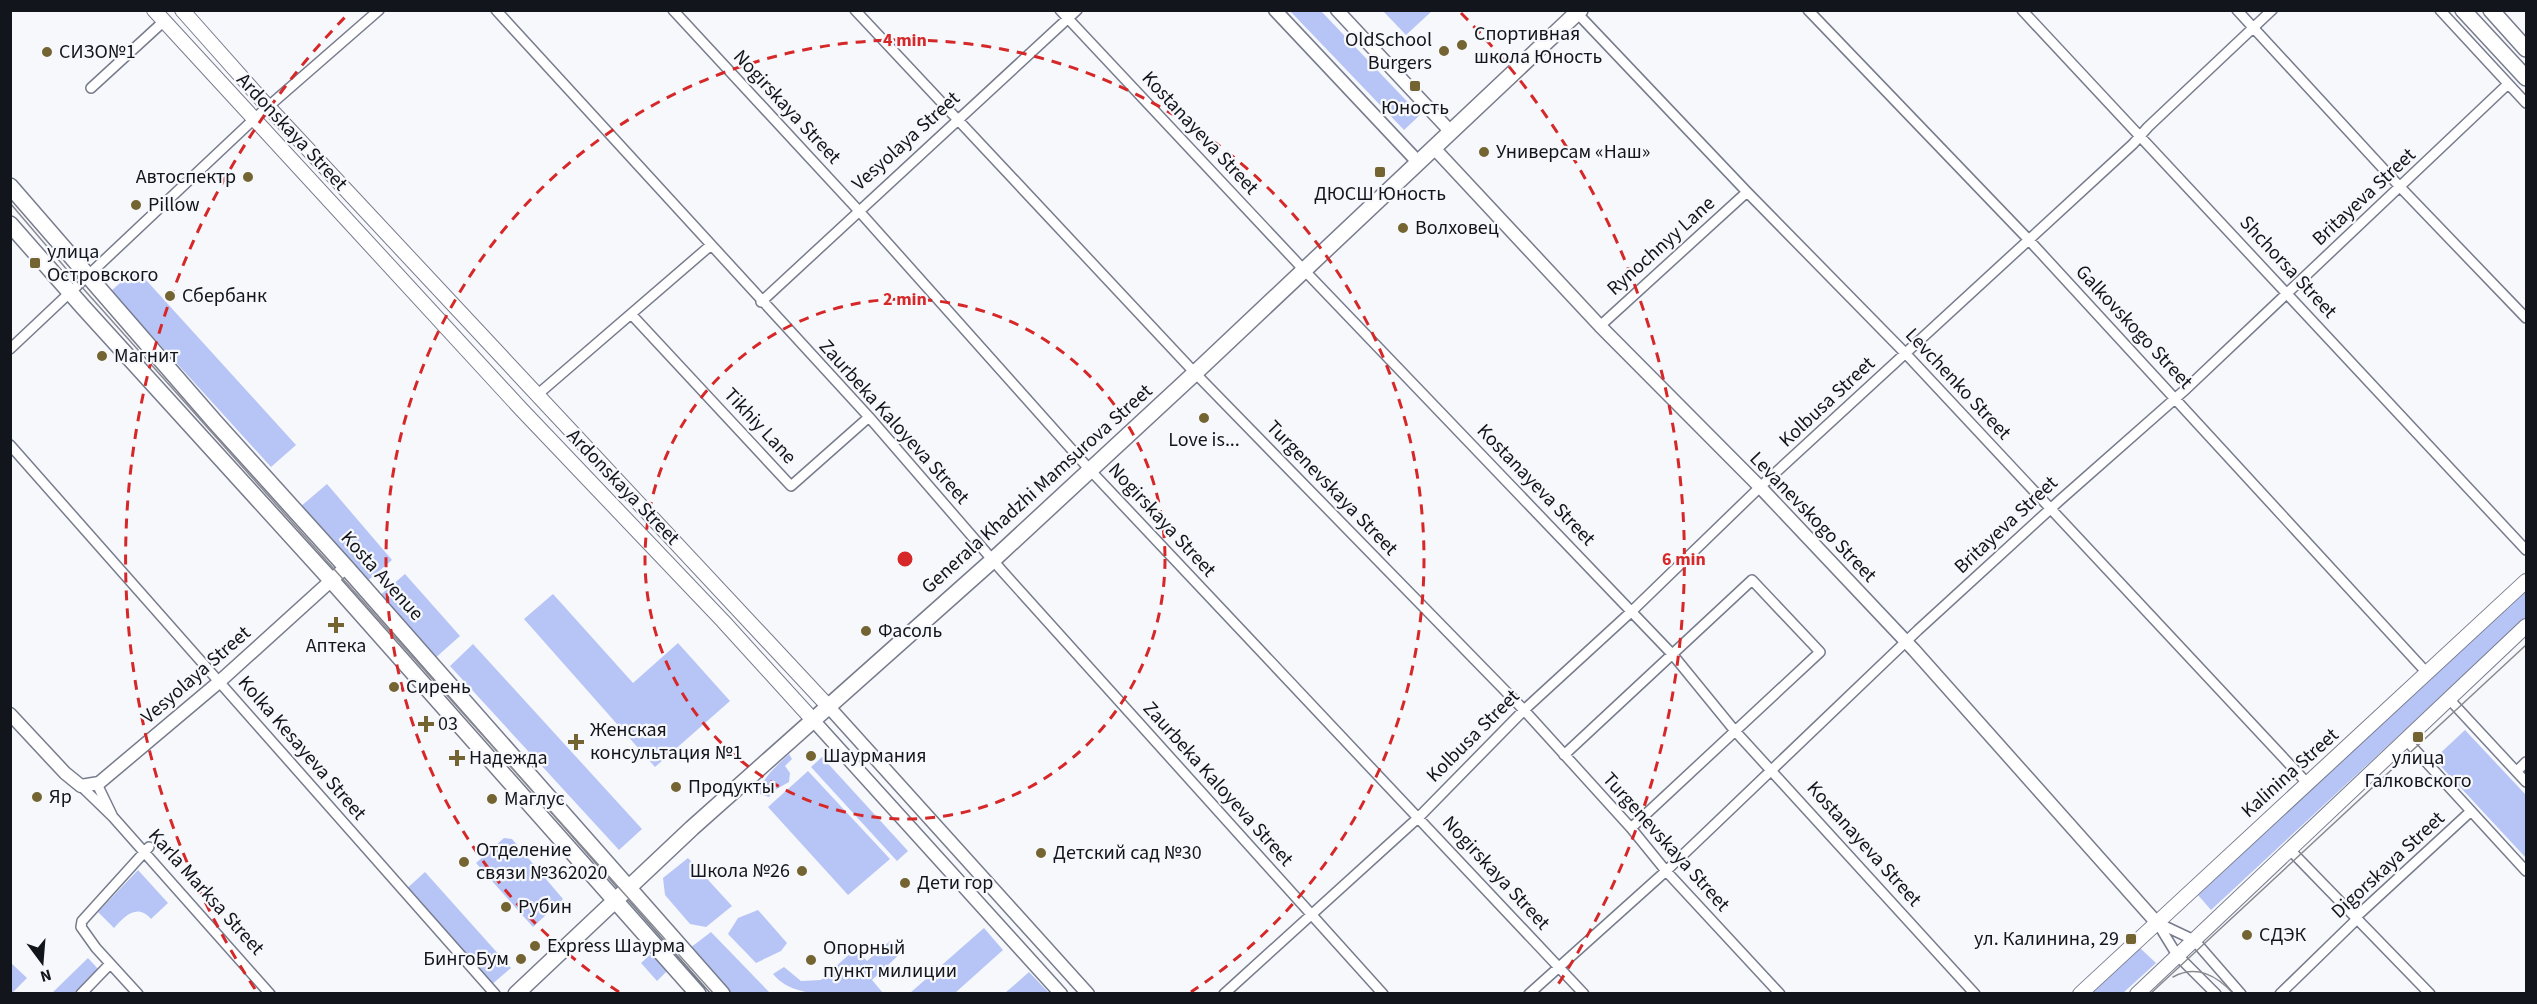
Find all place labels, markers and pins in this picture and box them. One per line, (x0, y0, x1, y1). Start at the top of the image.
place label: Спортивная школа Юность (1474, 20, 1602, 71)
place label: OldSchool Burgers (1345, 26, 1432, 77)
place label: СИЗО№1 (59, 38, 136, 66)
marker: Спортивная школа Юность (1455, 38, 1469, 52)
marker: OldSchool Burgers (1437, 44, 1451, 58)
marker: СИЗО№1 (40, 45, 54, 59)
marker: Юность (1408, 79, 1422, 93)
place label: Юность (1381, 94, 1449, 122)
place label: Универсам «Наш» (1496, 138, 1650, 166)
marker: Универсам «Наш» (1477, 145, 1491, 159)
place label: Автоспектр (136, 163, 236, 191)
marker: ДЮСШ Юность (1373, 165, 1387, 179)
marker: Автоспектр (241, 170, 255, 184)
place label: ДЮСШ Юность (1314, 180, 1446, 208)
place label: Pillow (148, 191, 200, 219)
marker: Pillow (129, 198, 143, 212)
place label: Волховец (1415, 214, 1499, 242)
marker: Волховец (1396, 221, 1410, 235)
place label: улица Островского (47, 238, 158, 289)
marker: улица Островского (28, 256, 42, 270)
place label: Сбербанк (182, 282, 267, 310)
marker: Сбербанк (163, 289, 177, 303)
place label: Магнит (114, 342, 179, 370)
marker: Магнит (95, 349, 109, 363)
marker: Love is... (1197, 411, 1211, 425)
place label: Love is... (1168, 426, 1240, 454)
centre of rings (895, 549, 915, 569)
place label: Фасоль (878, 617, 942, 645)
marker: Аптека (329, 618, 343, 632)
marker: Фасоль (859, 624, 873, 638)
place label: Аптека (306, 632, 366, 660)
place label: Сирень (406, 673, 471, 701)
marker: Сирень (387, 680, 401, 694)
place label: 03 (438, 710, 458, 738)
place label: Женская консультация №1 (590, 716, 742, 767)
marker: 03 (419, 717, 433, 731)
marker: улица Галковского (2411, 730, 2425, 744)
marker: Женская консультация №1 (567, 733, 585, 751)
place label: Шаурмания (823, 742, 927, 770)
place label: Надежда (469, 744, 548, 772)
place label: улица Галковского (2364, 744, 2472, 795)
marker: Шаурмания (804, 749, 818, 763)
marker: Надежда (450, 751, 464, 765)
place label: Продукты (688, 773, 775, 801)
marker: Продукты (669, 780, 683, 794)
place label: Яр (49, 783, 72, 811)
place label: Маглус (504, 785, 565, 813)
marker: Яр (30, 790, 44, 804)
marker: Маглус (485, 792, 499, 806)
place label: Отделение связи №362020 (476, 836, 607, 887)
place label: Детский сад №30 (1053, 839, 1202, 867)
marker: Детский сад №30 (1034, 846, 1048, 860)
marker: Отделение связи №362020 (457, 855, 471, 869)
place label: Школа №26 (690, 857, 790, 885)
marker: Школа №26 (795, 864, 809, 878)
place label: Дети гор (917, 869, 993, 897)
marker: Дети гор (898, 876, 912, 890)
place label: Рубин (518, 893, 572, 921)
marker: Рубин (499, 900, 513, 914)
place label: СДЭК (2259, 921, 2307, 949)
place label: ул. Калинина, 29 (1974, 925, 2119, 953)
marker: СДЭК (2240, 928, 2254, 942)
place label: Express Шаурма (547, 932, 685, 960)
marker: ул. Калинина, 29 (2124, 932, 2138, 946)
place label: Опорный пункт милиции (823, 934, 957, 985)
marker: Express Шаурма (528, 939, 542, 953)
place label: БингоБум (423, 945, 509, 973)
marker: БингоБум (514, 952, 528, 966)
marker: Опорный пункт милиции (804, 953, 818, 967)

